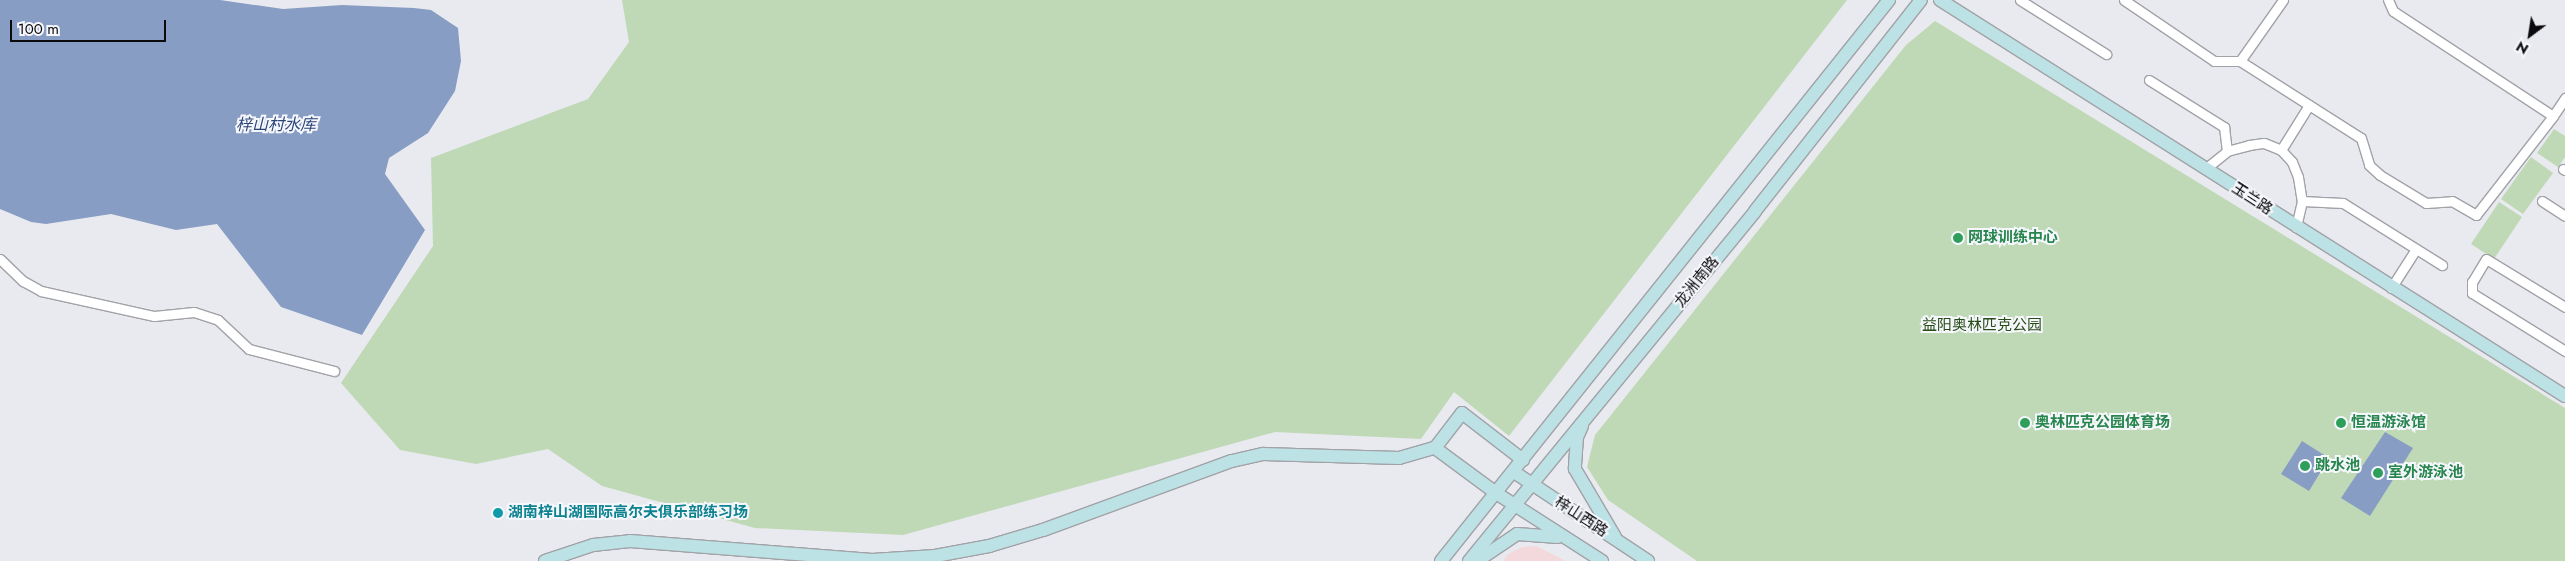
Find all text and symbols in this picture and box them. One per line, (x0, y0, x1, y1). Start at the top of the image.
scale bar (12, 10, 169, 42)
north arrow (2505, 10, 2555, 60)
text: 100 m (18, 18, 59, 40)
text: N (2512, 36, 2532, 59)
water label: 梓山村水库 (236, 115, 316, 135)
street label: 玉兰路 (2228, 179, 2276, 219)
place label: 网球训练中心 (1968, 229, 2058, 247)
marker: 网球训练中心 (1952, 232, 1964, 244)
street label: 龙洲南路 (1671, 253, 1723, 311)
park label: 益阳奥林匹克公园 (1922, 317, 2042, 335)
place label: 奥林匹克公园体育场 (2035, 414, 2170, 432)
place label: 恒温游泳馆 (2351, 414, 2426, 432)
marker: 奥林匹克公园体育场 (2019, 417, 2031, 429)
marker: 恒温游泳馆 (2335, 417, 2347, 429)
place label: 跳水池 (2315, 457, 2360, 475)
marker: 跳水池 (2299, 460, 2311, 472)
place label: 室外游泳池 (2388, 464, 2463, 482)
marker: 室外游泳池 (2372, 467, 2384, 479)
street label: 梓山西路 (1551, 493, 1611, 541)
place label: 湖南梓山湖国际高尔夫俱乐部练习场 (508, 504, 748, 522)
marker: 湖南梓山湖国际高尔夫俱乐部练习场 (492, 507, 504, 519)

